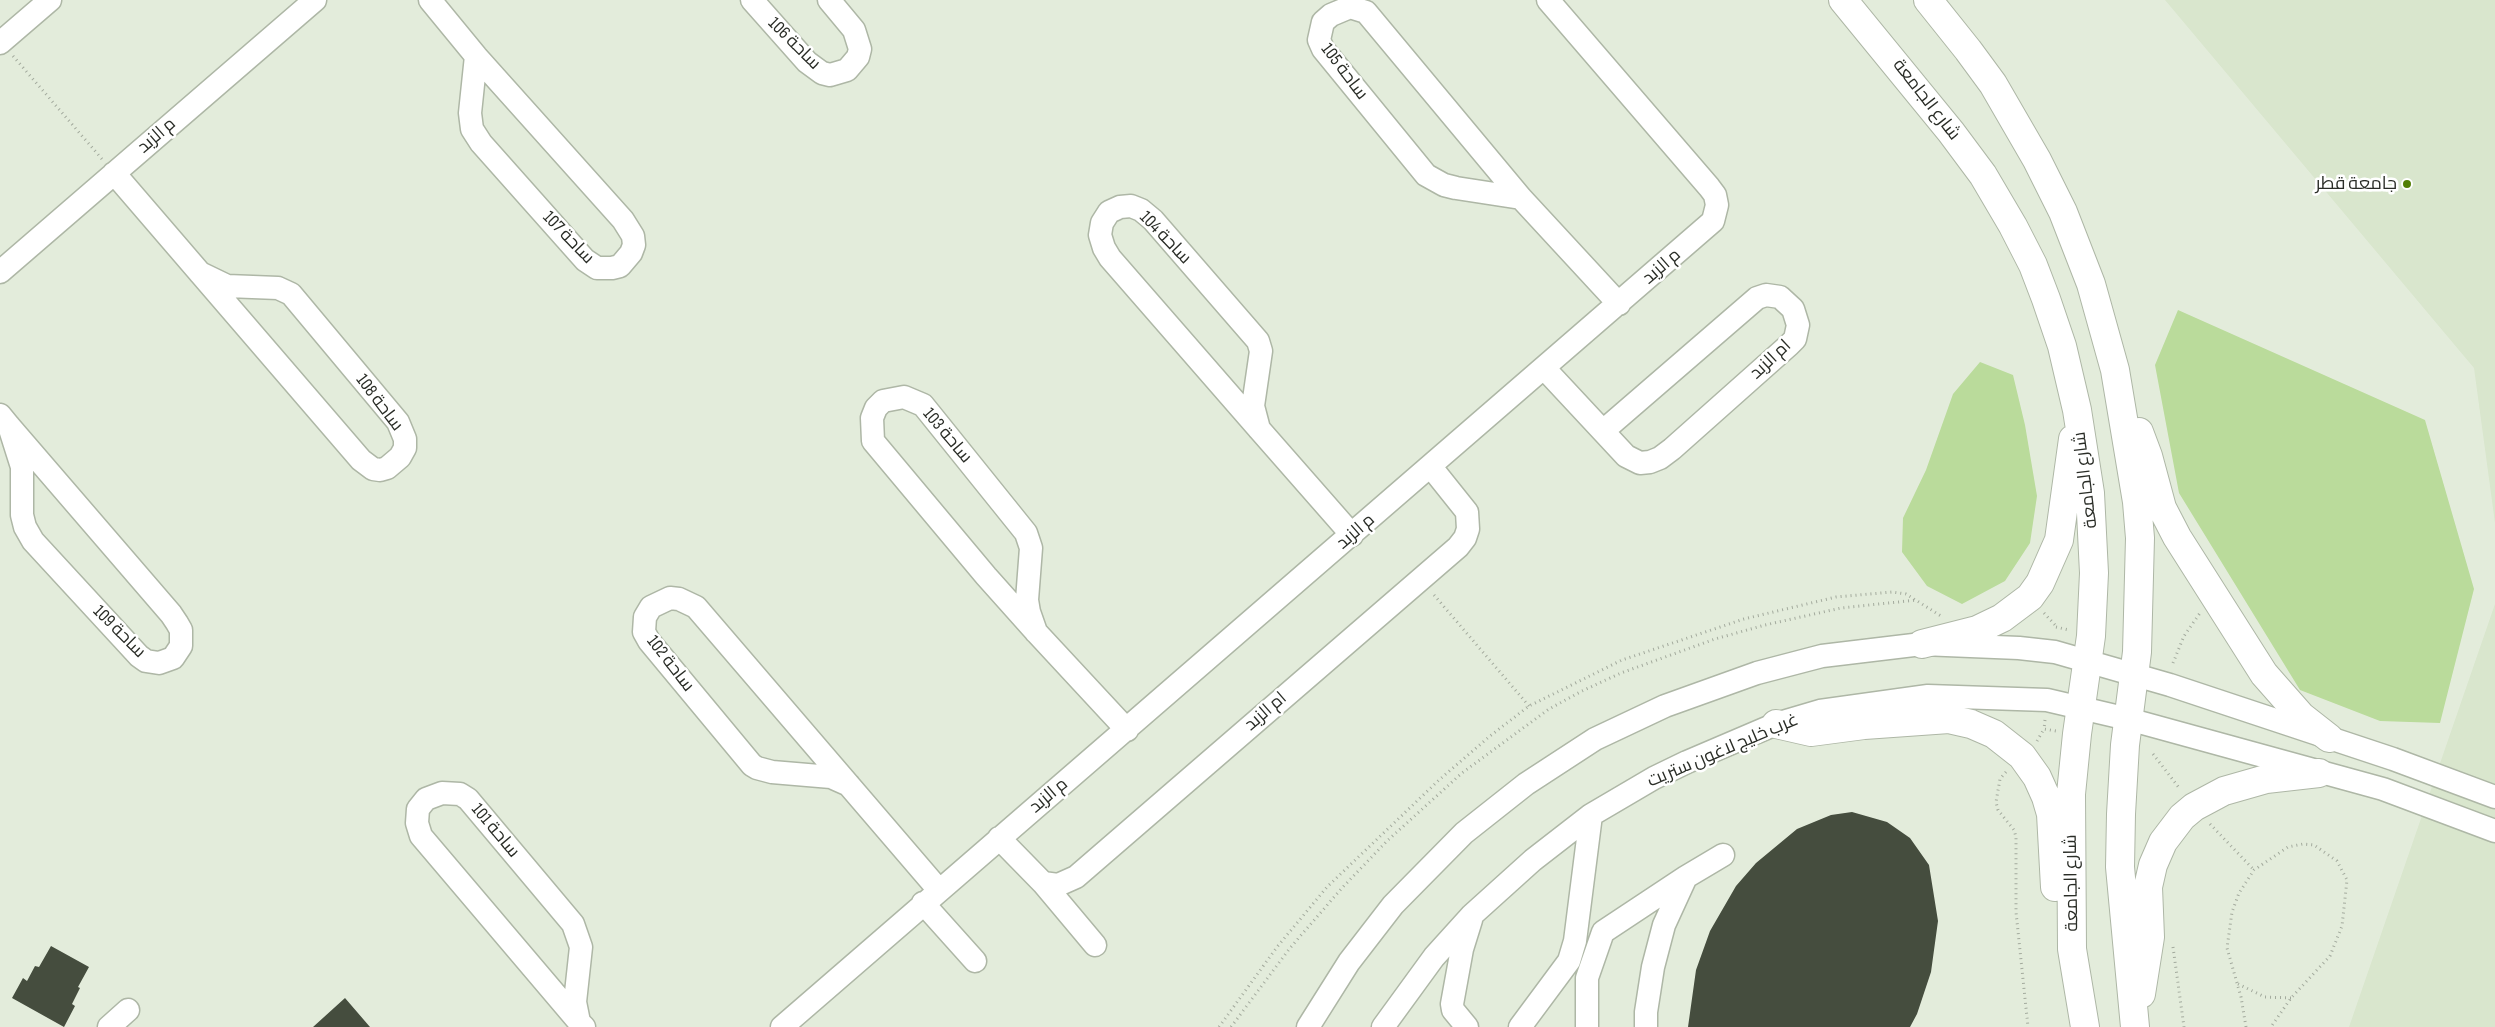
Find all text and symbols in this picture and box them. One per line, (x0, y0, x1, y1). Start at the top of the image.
street label: ساحة 106 (763, 13, 825, 75)
street label: ساحة 105 (1316, 40, 1372, 104)
street label: شارع الجامعة (1888, 55, 1964, 145)
street label: م الزبد (133, 113, 181, 159)
place label: جامعة قطر (2316, 173, 2397, 195)
marker: جامعة قطر (2401, 178, 2413, 190)
street label: ساحة 107 (538, 207, 598, 269)
street label: ساحة 104 (1135, 207, 1195, 269)
street label: م الزبد (1638, 244, 1686, 290)
street label: ام الزبد (1746, 336, 1796, 384)
street label: ساحة 108 (351, 370, 407, 436)
street label: ساحة 103 (918, 404, 976, 468)
street label: شارع الجامعة (2069, 430, 2103, 530)
street label: م الزبد (1332, 509, 1380, 555)
street label: ساحة 109 (88, 601, 150, 663)
street label: ساحة 102 (641, 632, 699, 696)
street label: ام الزبد (1241, 688, 1291, 736)
street label: غرب خليج لاغون ستريت (1644, 709, 1802, 793)
street label: م الزبد (1025, 774, 1073, 818)
street label: ساحة 101 (466, 800, 524, 862)
street label: شارع الجامعة (2060, 834, 2084, 932)

